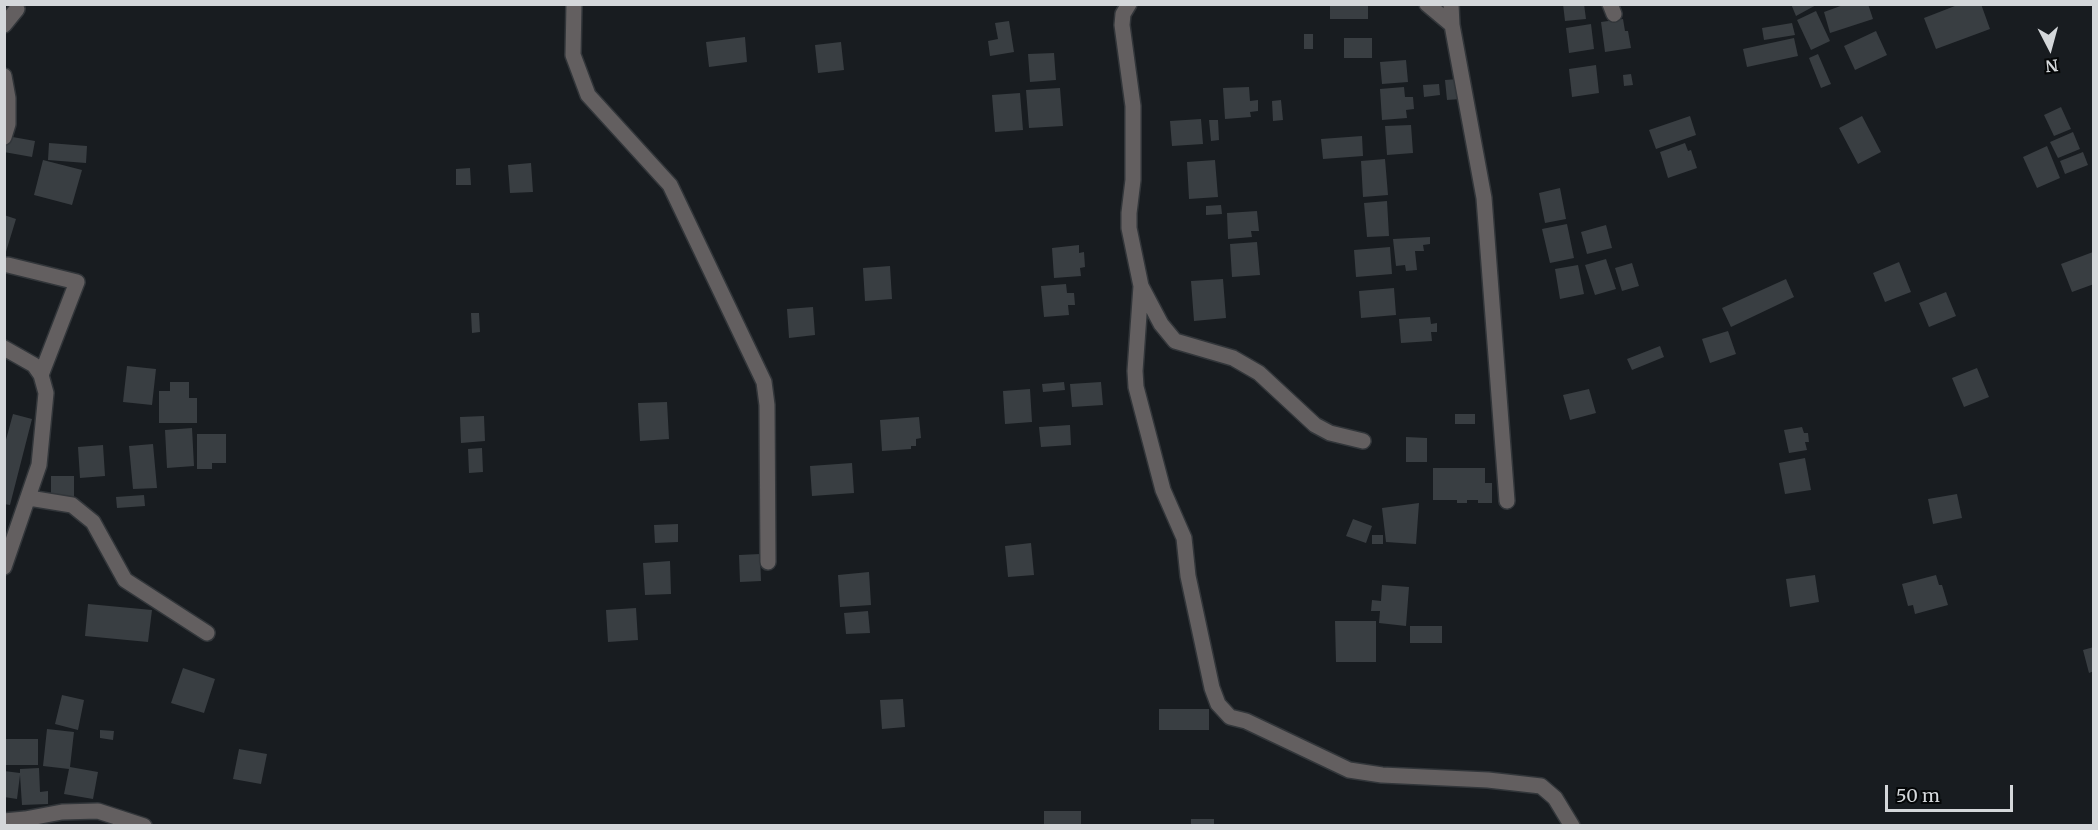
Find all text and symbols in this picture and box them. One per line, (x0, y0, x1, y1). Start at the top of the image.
north arrow (2020, 18, 2080, 78)
text: N (2045, 55, 2059, 77)
scale bar (1888, 773, 2016, 811)
text: 50 m (1896, 784, 1940, 807)

